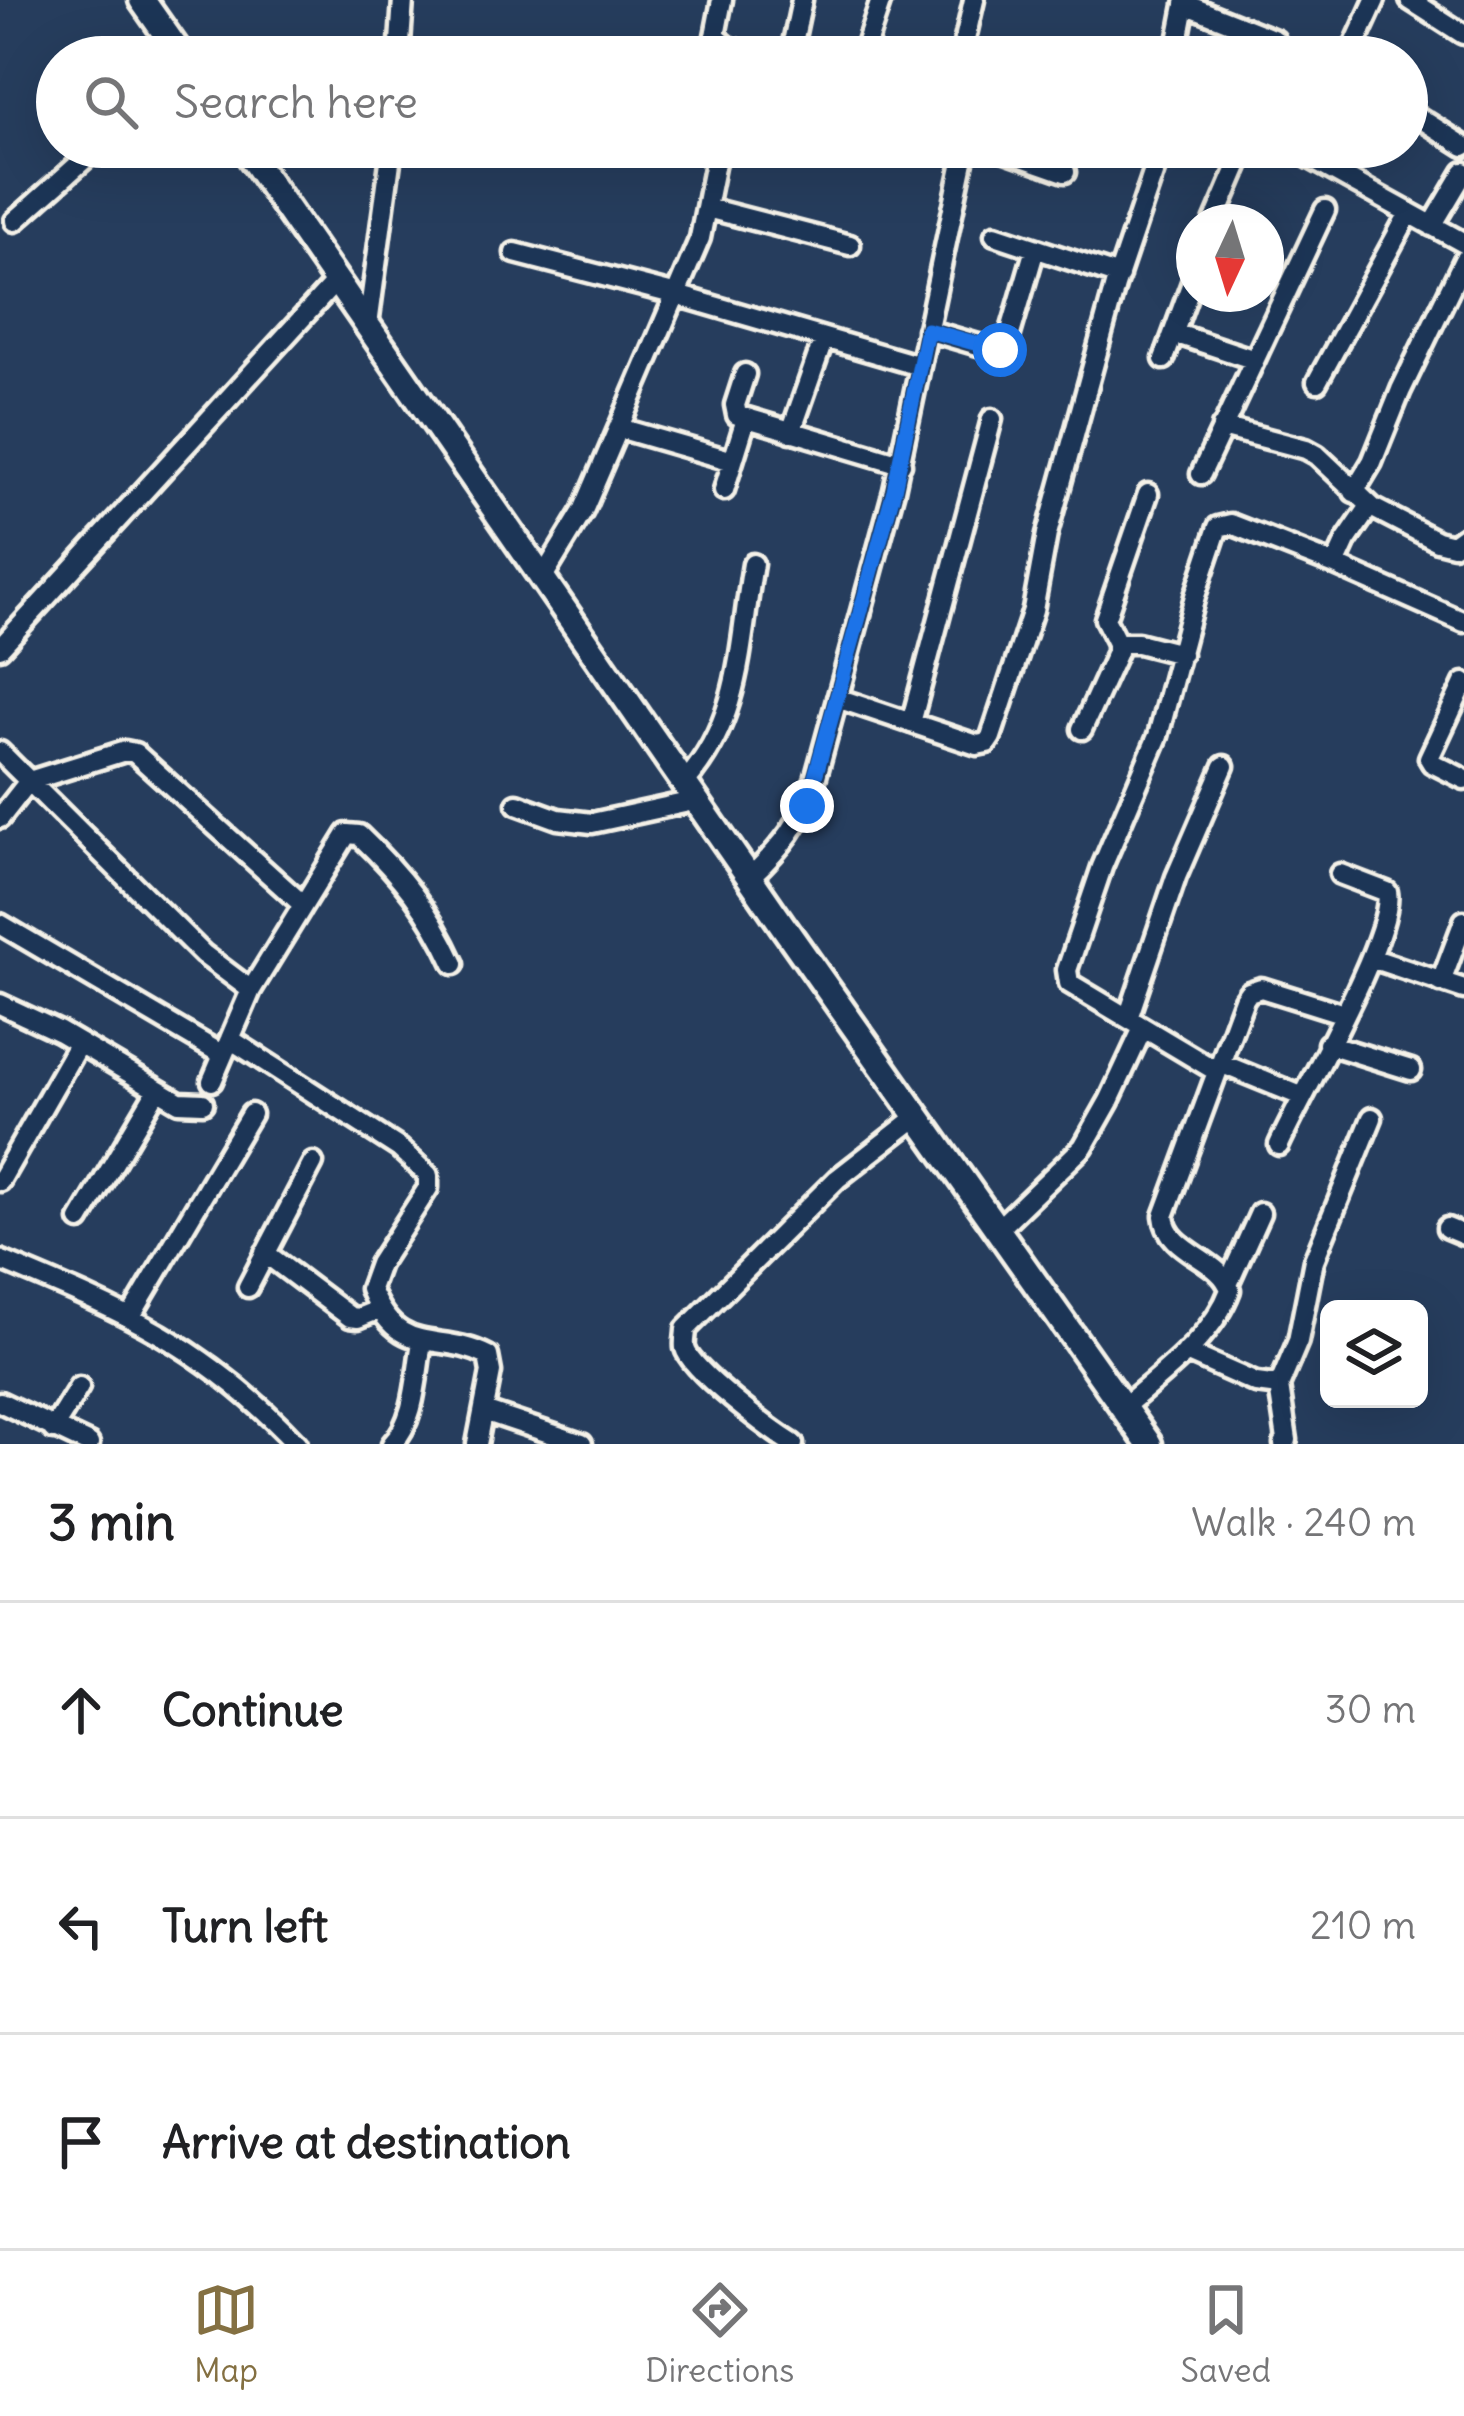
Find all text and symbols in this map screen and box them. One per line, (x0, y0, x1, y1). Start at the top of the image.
search box (36, 36, 1428, 168)
icon: search (78, 69, 144, 135)
text: Search here (174, 74, 418, 130)
north arrow (1176, 204, 1284, 312)
route start (973, 323, 1027, 377)
route end (780, 779, 834, 833)
map controls (1320, 1300, 1428, 1408)
button: layers (1320, 1300, 1428, 1408)
text: 3 min (48, 1490, 175, 1554)
text: Walk · 240 m (1191, 1498, 1416, 1547)
icon: ahead (48, 1677, 114, 1743)
text: Continue (162, 1682, 344, 1738)
text: 30 m (1325, 1685, 1416, 1734)
icon: left (48, 1893, 114, 1959)
text: Turn left (162, 1898, 328, 1954)
text: 210 m (1310, 1901, 1416, 1950)
icon: arrive (48, 2109, 114, 2175)
text: Arrive at destination (162, 2114, 571, 2170)
tab: Map (193, 2277, 259, 2391)
tab: Directions (645, 2277, 794, 2391)
tab: Saved (1181, 2277, 1271, 2391)

